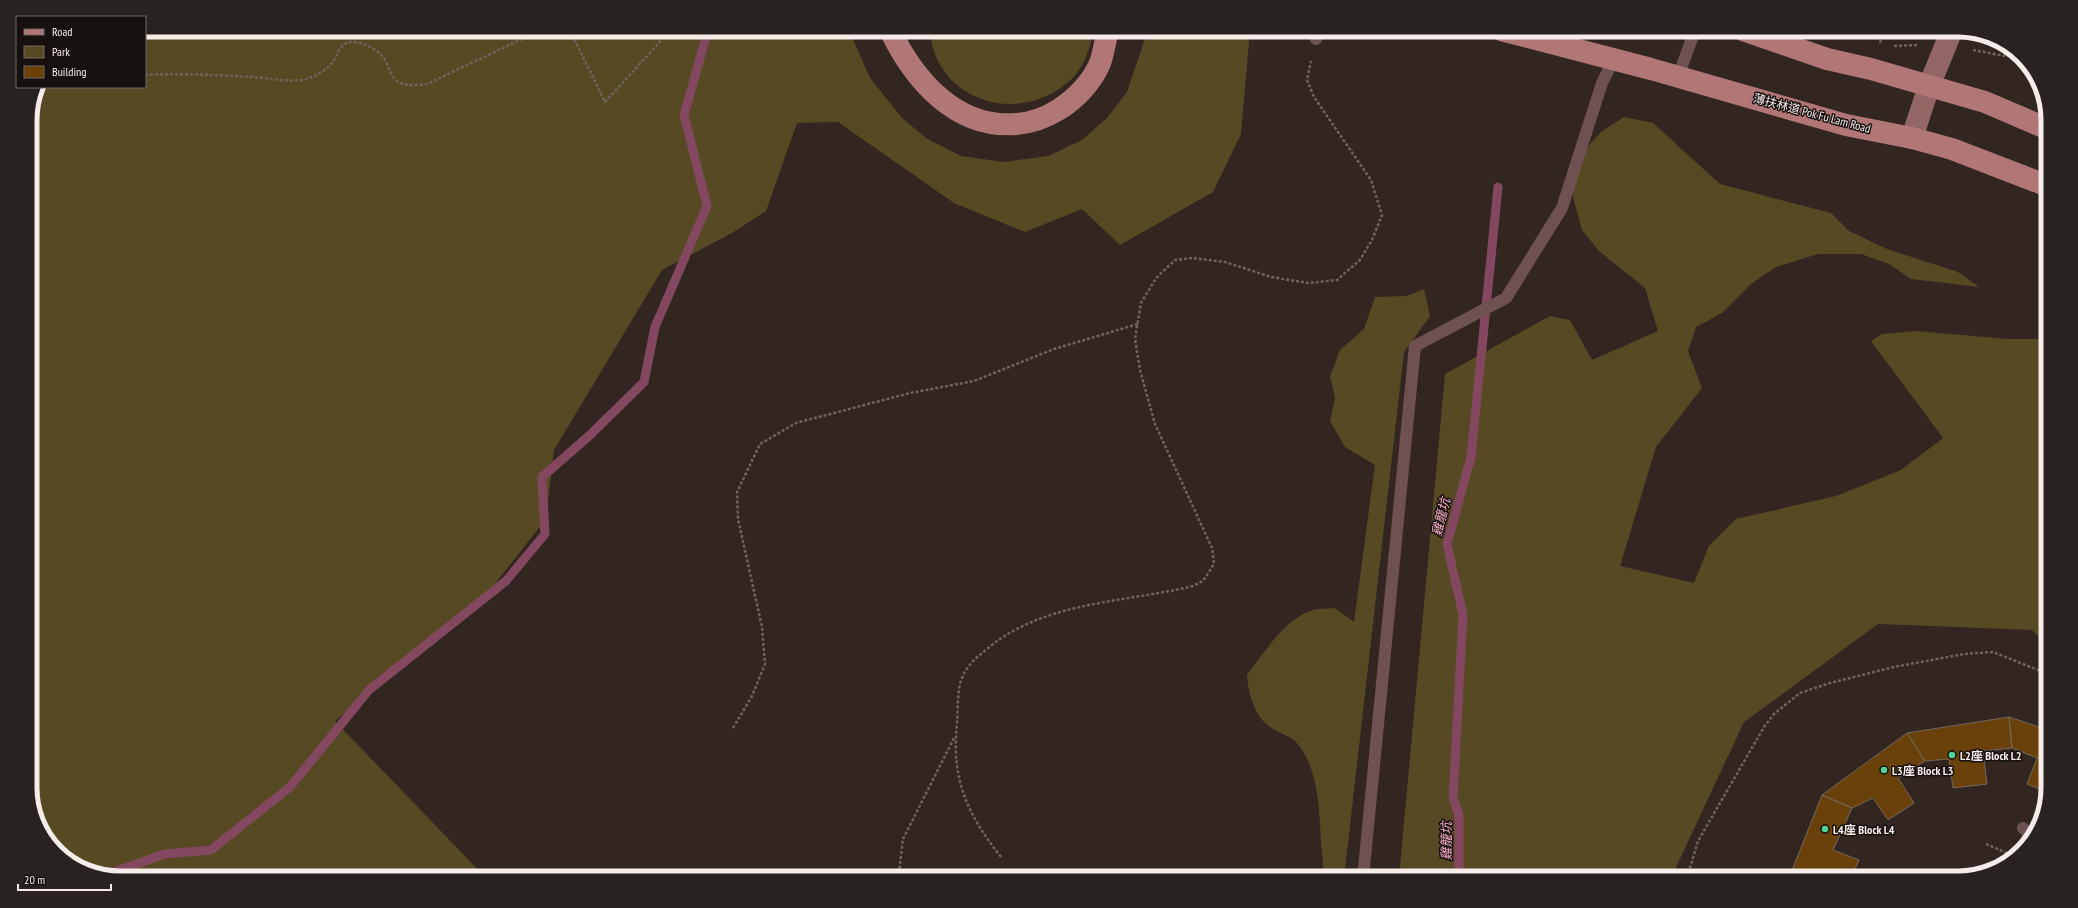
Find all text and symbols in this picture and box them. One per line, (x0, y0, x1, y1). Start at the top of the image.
legend (16, 16, 146, 88)
text: Road (52, 24, 72, 39)
text: Park (52, 44, 70, 59)
text: Building (52, 64, 87, 79)
street label: 薄扶林道 Pok Fu Lam Road (1752, 90, 1872, 136)
water label: 雞籠坑 (1428, 494, 1454, 538)
place label: L2座 Block L2 (1960, 748, 2022, 763)
marker: L2座 Block L2 (1947, 750, 1957, 760)
place label: L3座 Block L3 (1892, 763, 1954, 778)
marker: L3座 Block L3 (1879, 765, 1889, 775)
water label: 雞籠坑 (1438, 820, 1455, 861)
place label: L4座 Block L4 (1833, 822, 1895, 837)
marker: L4座 Block L4 (1820, 824, 1830, 834)
scale bar (18, 866, 111, 892)
text: 20 m (24, 872, 45, 887)

